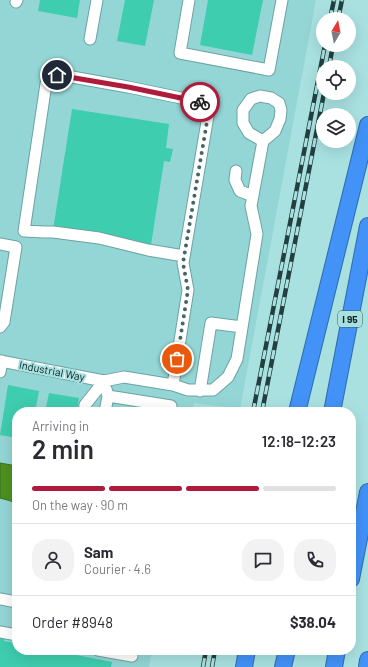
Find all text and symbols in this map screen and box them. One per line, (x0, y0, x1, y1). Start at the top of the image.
north arrow (316, 12, 356, 52)
map controls (316, 12, 356, 148)
pin (40, 58, 74, 92)
button: locate (316, 60, 356, 100)
icon: home (46, 64, 68, 86)
courier (180, 82, 220, 122)
icon: bike (189, 91, 211, 113)
button: layers (316, 108, 356, 148)
road number: I 95 (338, 311, 362, 327)
pin (160, 342, 194, 376)
icon: bag (166, 348, 188, 370)
street label: Industrial Way (18, 358, 86, 383)
text: Arriving in (32, 418, 89, 434)
text: 12:18–12:23 (262, 432, 336, 450)
text: 2 min (32, 433, 94, 464)
text: On the way · 90 m (32, 497, 128, 513)
button: person (32, 539, 74, 581)
button: chat (242, 539, 284, 581)
button: phone (294, 539, 336, 581)
text: Sam (84, 543, 113, 561)
text: Courier · 4.6 (84, 561, 151, 577)
text: Order #8948 (32, 613, 113, 631)
text: $38.04 (290, 613, 336, 631)

